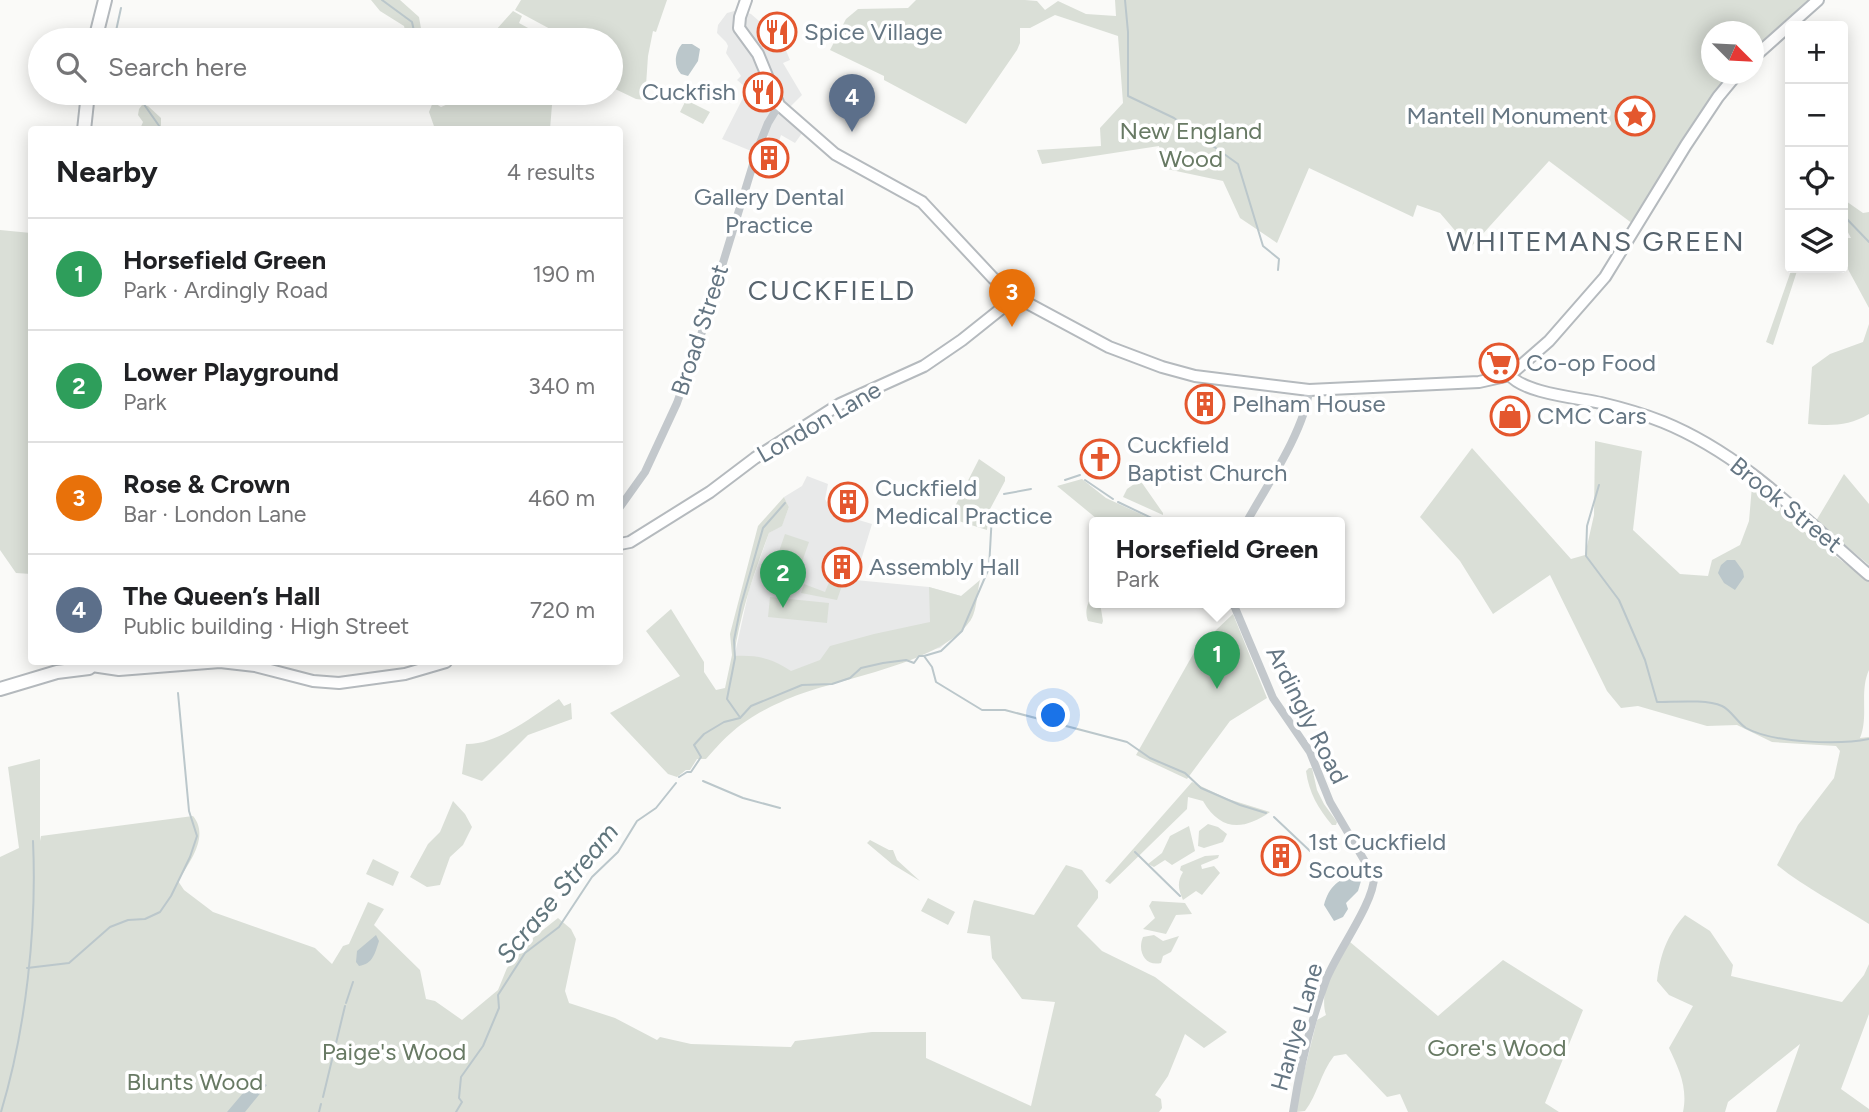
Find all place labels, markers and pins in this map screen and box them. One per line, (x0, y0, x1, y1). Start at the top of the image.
restaurant icon: Spice Village (756, 11, 798, 53)
place label: Spice Village (804, 17, 943, 46)
restaurant icon: Cuckfish (742, 71, 784, 113)
pin: 4 (829, 74, 875, 132)
place label: Cuckfish (642, 77, 736, 106)
place icon: Mantell Monument (1614, 95, 1656, 137)
place label: Mantell Monument (1406, 101, 1608, 130)
building icon: Gallery Dental Practice (748, 137, 790, 179)
place label: Gallery Dental Practice (694, 182, 844, 239)
pin: 3 (989, 269, 1035, 327)
supermarket icon: Co-op Food (1478, 342, 1520, 384)
place label: Co-op Food (1526, 348, 1656, 377)
building icon: Pelham House (1184, 383, 1226, 425)
place label: Pelham House (1232, 389, 1386, 418)
shop icon: CMC Cars (1489, 395, 1531, 437)
place label: CMC Cars (1537, 401, 1647, 430)
place label: Cuckfield Baptist Church (1127, 430, 1288, 487)
church icon: Cuckfield Baptist Church (1079, 438, 1121, 480)
place label: Cuckfield Medical Practice (875, 473, 1052, 530)
building icon: Cuckfield Medical Practice (827, 481, 869, 523)
building icon: Assembly Hall (821, 546, 863, 588)
pin: 2 (760, 550, 806, 608)
place label: Assembly Hall (869, 552, 1020, 581)
pin: 1 (1194, 631, 1240, 689)
place label: 1st Cuckfield Scouts (1308, 827, 1446, 884)
building icon: 1st Cuckfield Scouts (1260, 835, 1302, 877)

